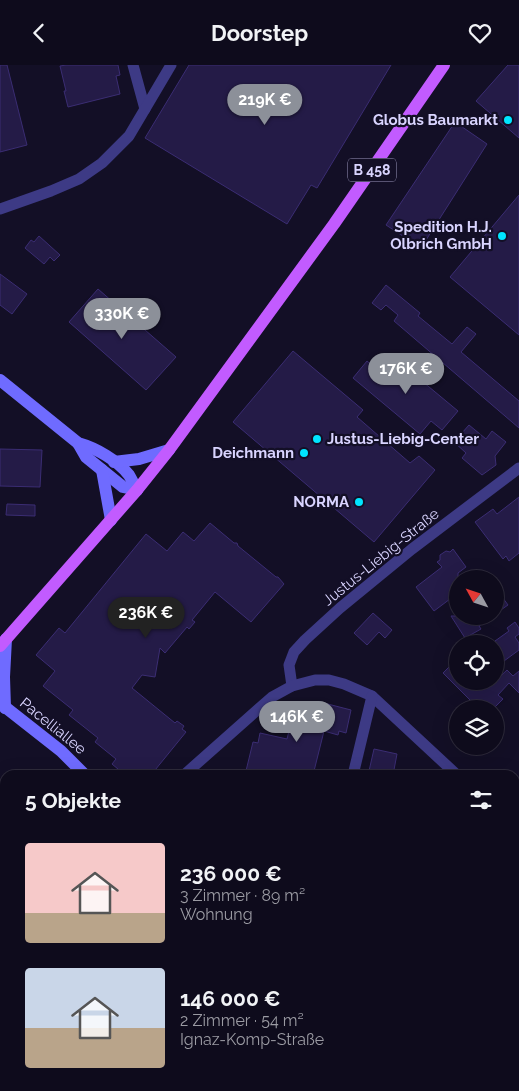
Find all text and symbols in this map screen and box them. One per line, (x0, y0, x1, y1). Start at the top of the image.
icon: back (25, 19, 53, 47)
icon: heart (466, 19, 494, 47)
text: Doorstep (211, 20, 308, 46)
pin: 219K € (224, 83, 306, 126)
text: 219K € (238, 90, 292, 109)
place label: Globus Baumarkt (373, 111, 498, 129)
marker: Globus Baumarkt (502, 114, 514, 126)
road number: B 458 (348, 159, 396, 181)
place label: Spedition H.J. Olbrich GmbH (390, 218, 492, 253)
marker: Spedition H.J. Olbrich GmbH (496, 230, 508, 242)
pin: 330K € (81, 297, 163, 340)
text: 330K € (95, 304, 149, 323)
pin: 176K € (365, 353, 447, 395)
text: 176K € (379, 359, 433, 378)
place label: Justus-Liebig-Center (327, 430, 479, 448)
marker: Justus-Liebig-Center (311, 433, 323, 445)
place label: Deichmann (212, 444, 294, 462)
marker: Deichmann (298, 447, 310, 459)
place label: NORMA (293, 493, 350, 511)
marker: NORMA (353, 496, 365, 508)
street label: Justus-Liebig-Straße (319, 505, 443, 609)
north arrow (449, 570, 504, 625)
map controls (449, 570, 504, 755)
pin: 236K € (105, 597, 187, 639)
text: 236K € (119, 603, 173, 622)
button: locate (449, 635, 504, 690)
street label: Pacelliallee (16, 694, 90, 758)
button: layers (449, 700, 504, 755)
pin: 146K € (256, 701, 338, 743)
text: 146K € (270, 707, 324, 726)
icon: filters (467, 786, 495, 814)
text: 5 Objekte (25, 788, 121, 813)
text: 236 000 € (180, 861, 282, 886)
icon: home (65, 863, 125, 923)
text: 3 Zimmer · 89 m² (180, 886, 305, 905)
text: Wohnung (180, 905, 253, 924)
text: 146 000 € (180, 986, 281, 1011)
icon: home (65, 988, 125, 1048)
text: 2 Zimmer · 54 m² (180, 1011, 304, 1030)
text: Ignaz-Komp-Straße (180, 1030, 324, 1049)

